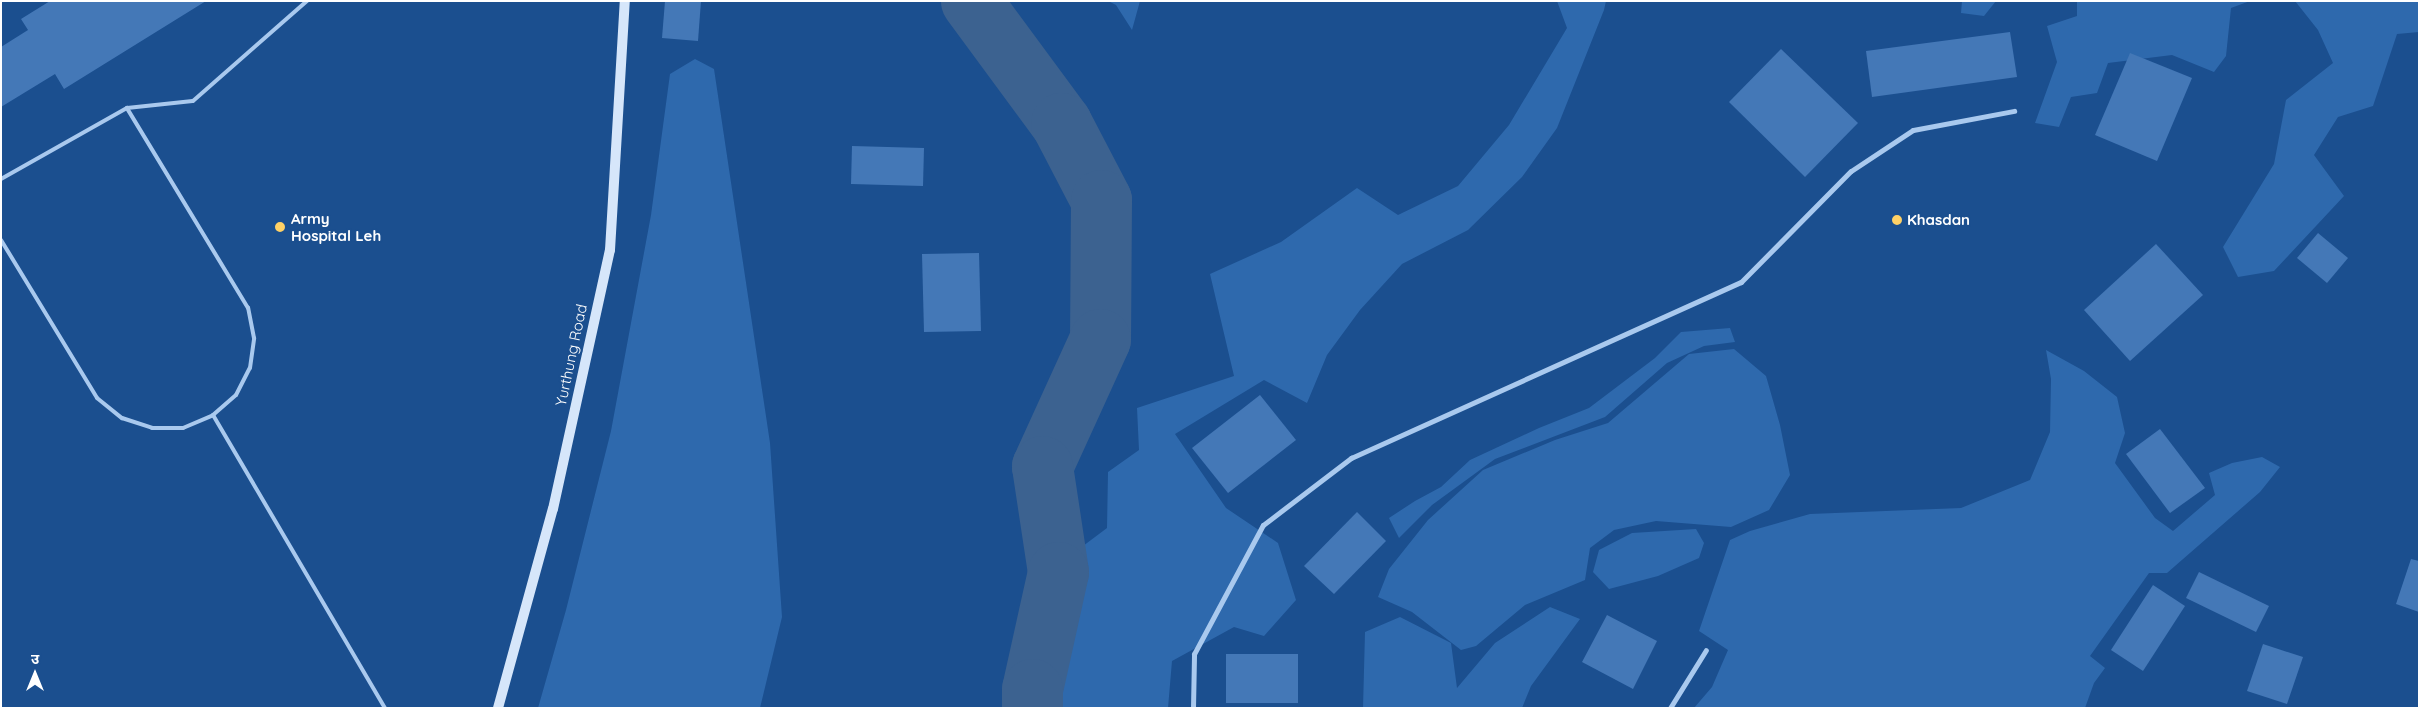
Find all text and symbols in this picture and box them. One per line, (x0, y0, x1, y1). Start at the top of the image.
place label: Army Hospital Leh (291, 209, 381, 244)
place label: Khasdan (1907, 211, 1970, 229)
marker: Khasdan (1891, 214, 1903, 226)
marker: Army Hospital Leh (273, 220, 287, 234)
street label: Yurthung Road (551, 302, 591, 408)
north arrow (10, 649, 60, 699)
text: उ (31, 650, 39, 668)

